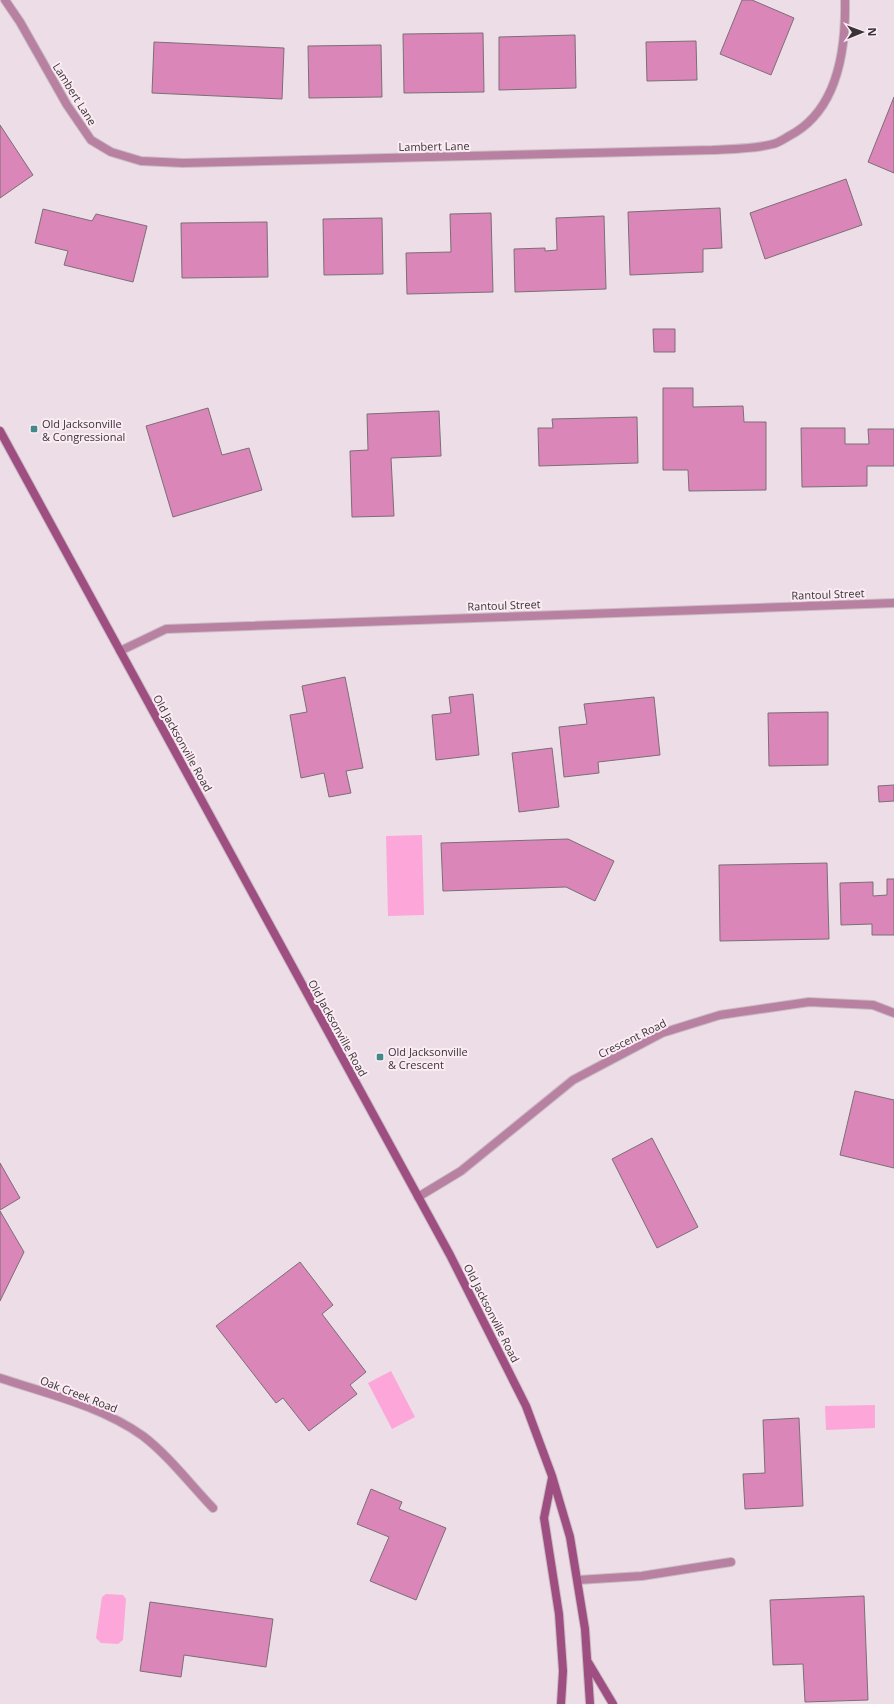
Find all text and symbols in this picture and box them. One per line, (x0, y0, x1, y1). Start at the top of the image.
north arrow (842, 12, 882, 52)
text: N (865, 27, 880, 36)
street label: Lambert Lane (50, 60, 100, 128)
street label: Lambert Lane (398, 138, 470, 154)
place label: Old Jacksonville & Congressional (42, 416, 125, 444)
marker: Old Jacksonville & Congressional (29, 424, 39, 434)
street label: Rantoul Street (791, 585, 865, 603)
street label: Rantoul Street (467, 596, 541, 614)
street label: Old Jacksonville Road (150, 692, 216, 794)
street label: Old Jacksonville Road (305, 977, 371, 1079)
street label: Crescent Road (595, 1015, 669, 1061)
place label: Old Jacksonville & Crescent (388, 1044, 468, 1072)
marker: Old Jacksonville & Crescent (375, 1052, 385, 1062)
street label: Old Jacksonville Road (461, 1261, 523, 1365)
street label: Oak Creek Road (38, 1372, 120, 1416)

